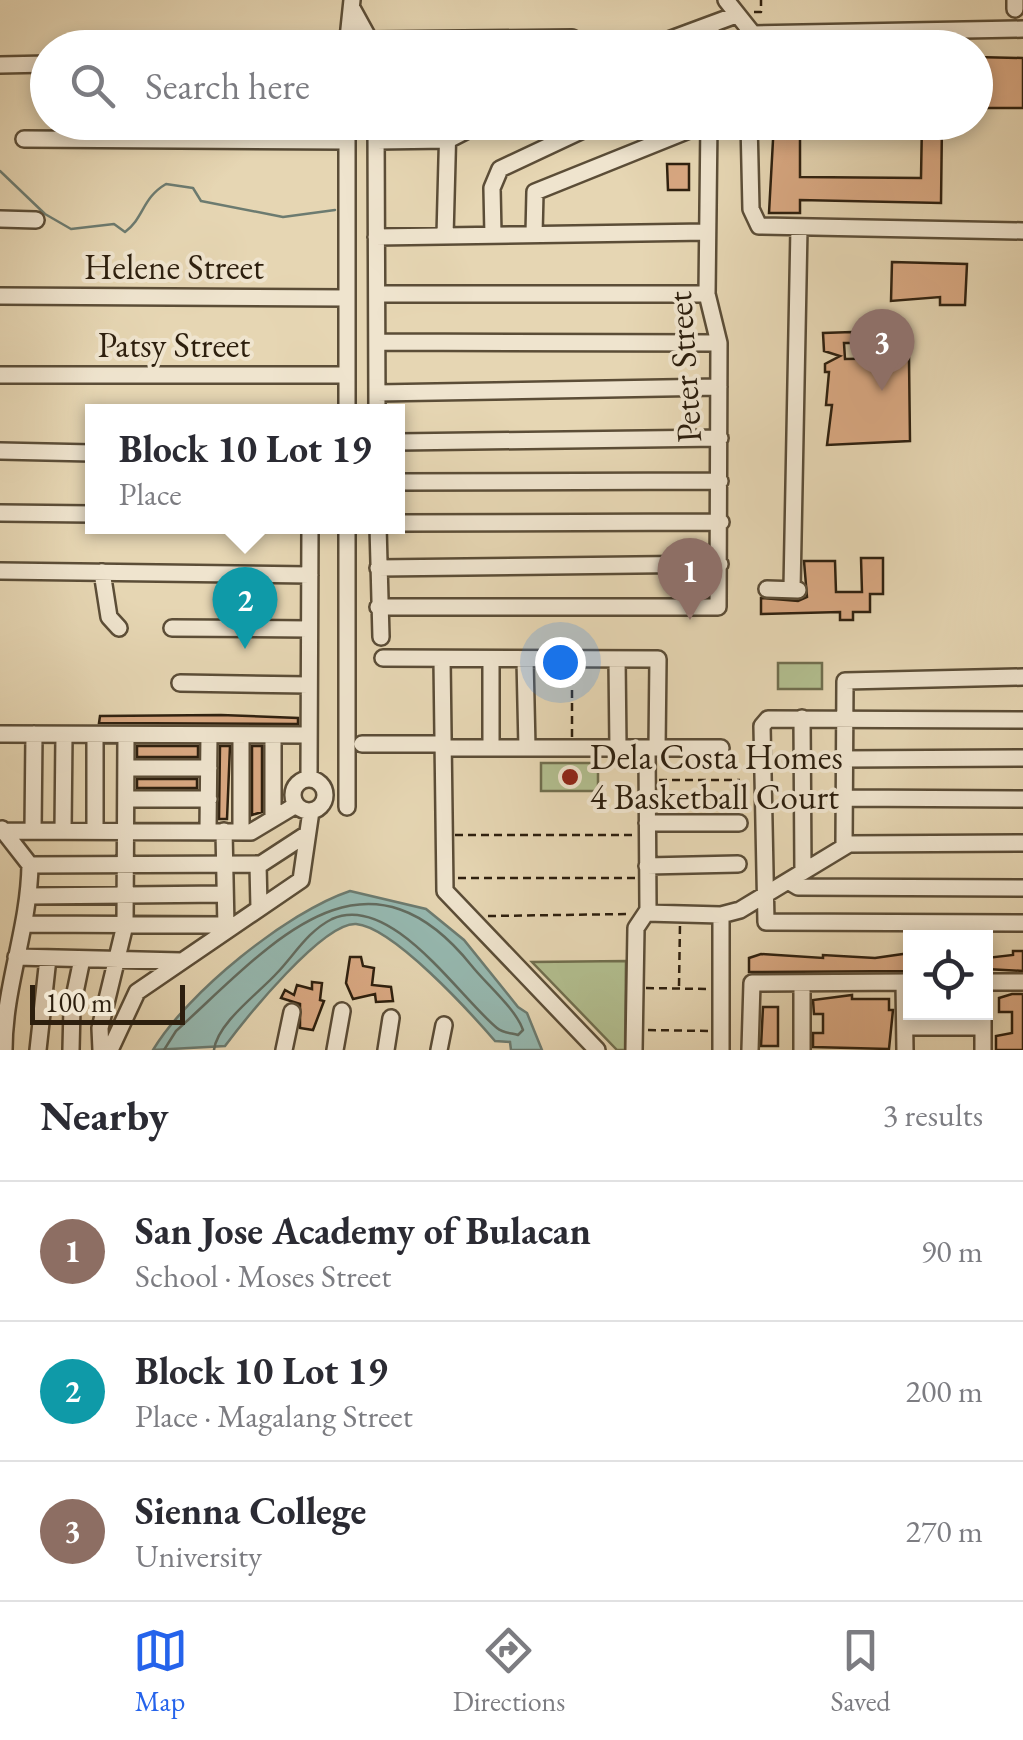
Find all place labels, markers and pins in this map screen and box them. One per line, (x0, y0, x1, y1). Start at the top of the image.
pin: 3 (850, 308, 914, 391)
pin: 1 (658, 538, 722, 620)
pin: 2 (212, 566, 278, 649)
place label: Dela Costa Homes 4 Basketball Court (590, 734, 843, 819)
marker: Dela Costa Homes 4 Basketball Court (559, 766, 581, 788)

